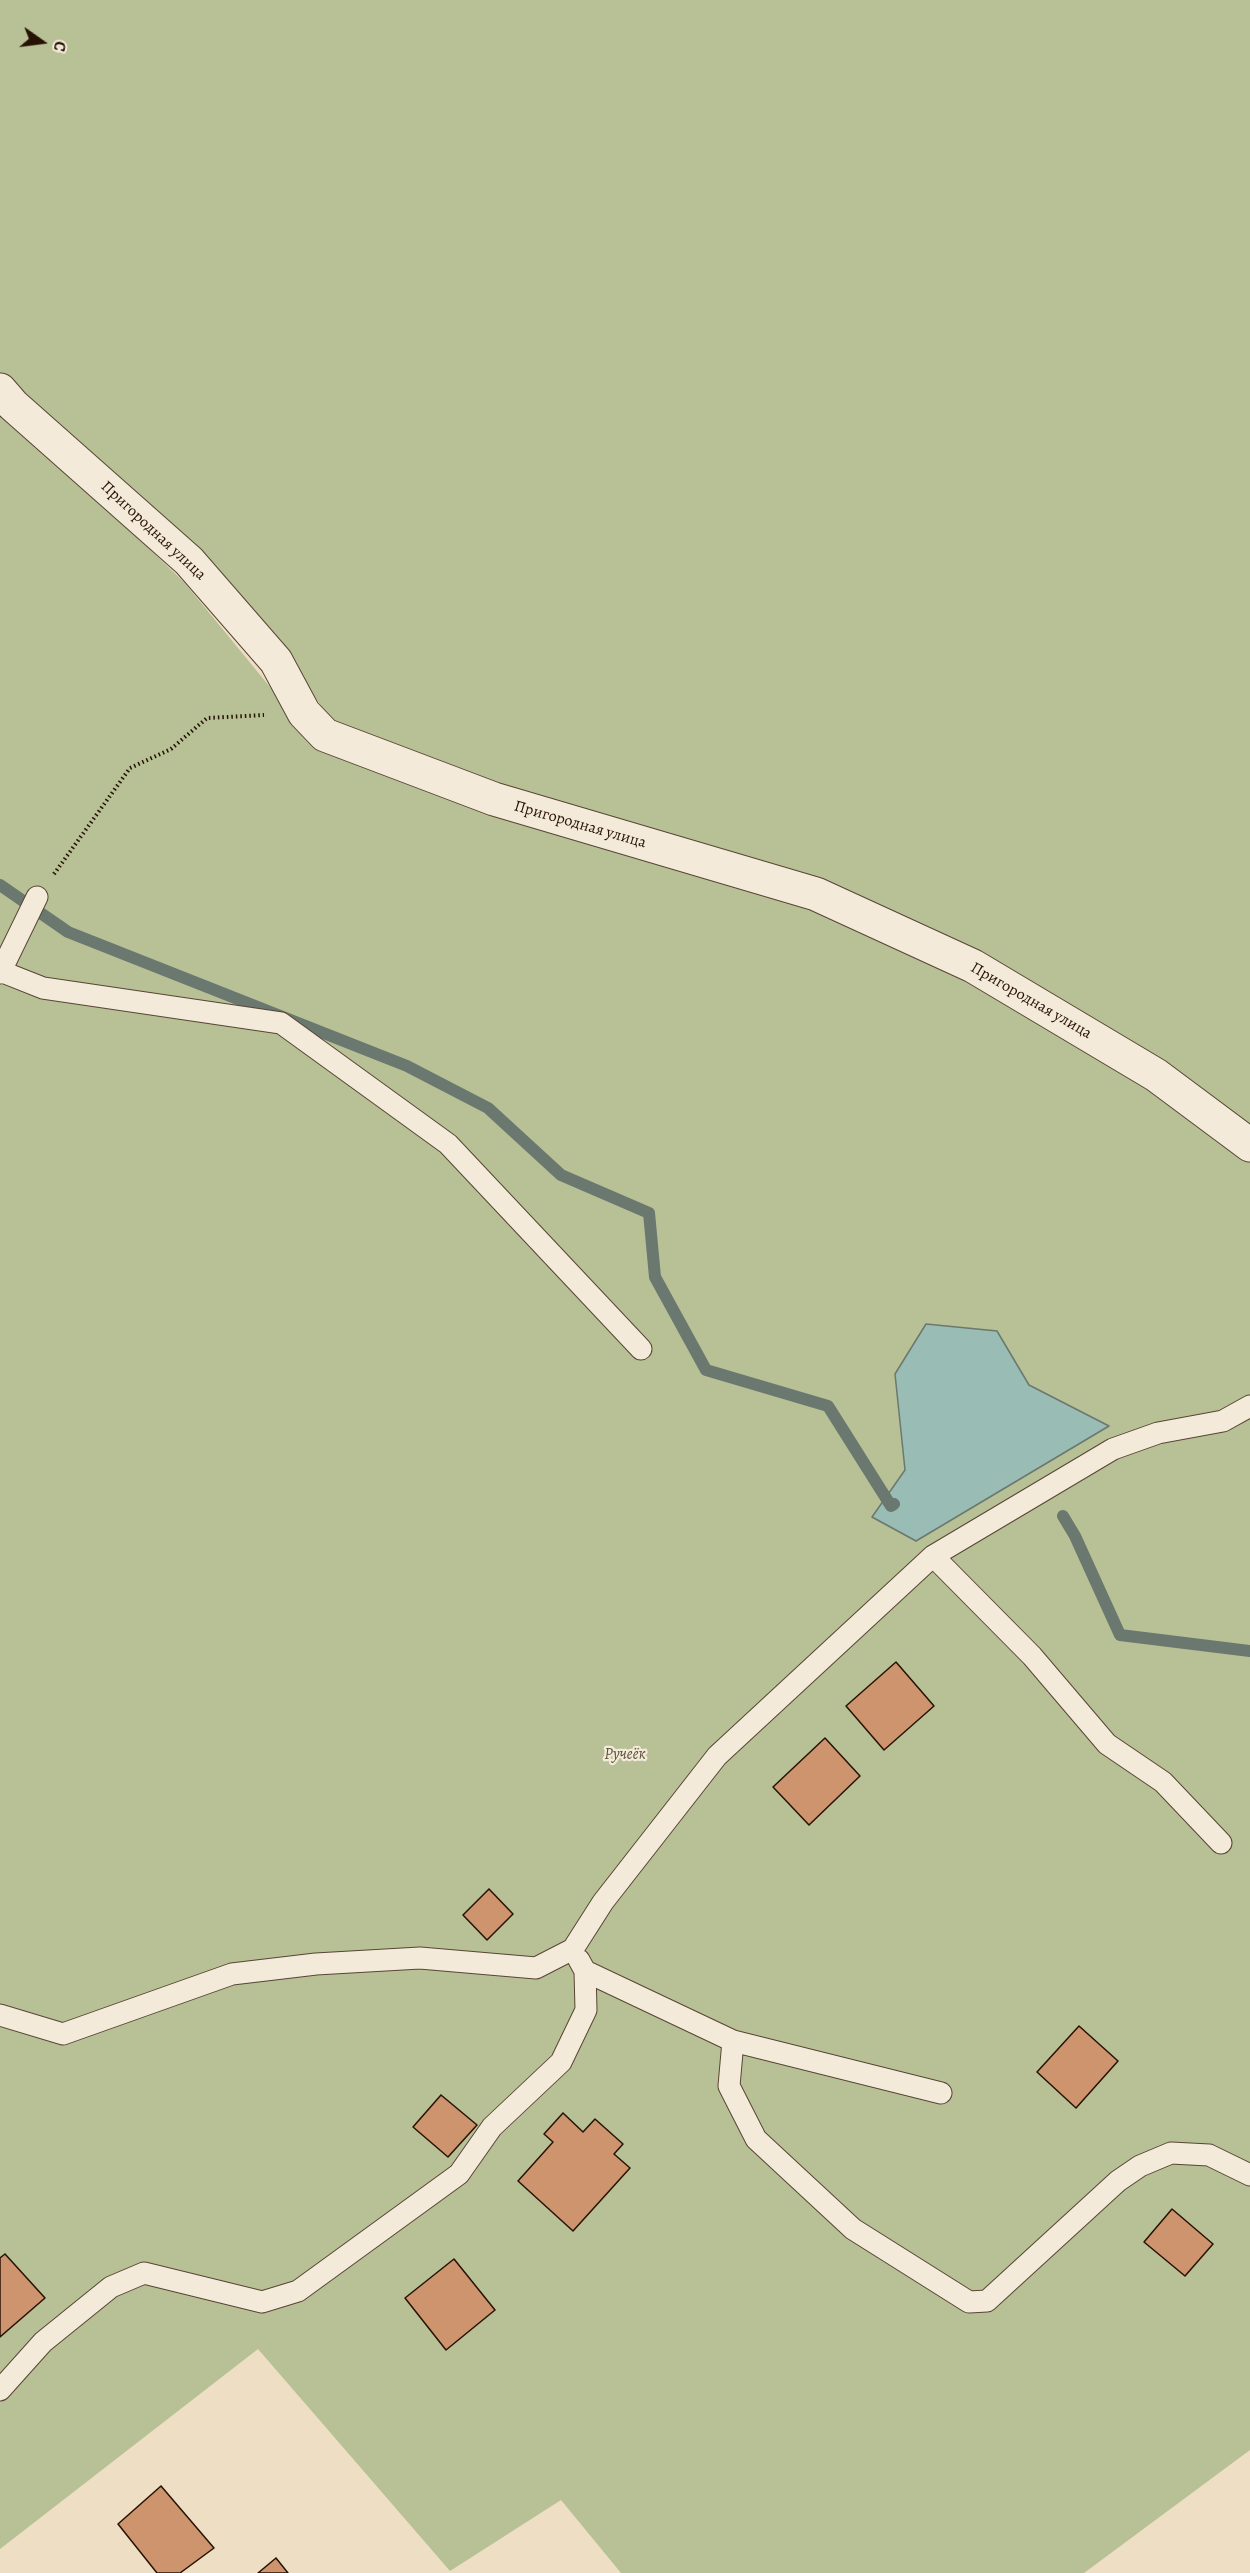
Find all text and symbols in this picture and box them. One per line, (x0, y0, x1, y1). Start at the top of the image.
north arrow (12, 12, 72, 72)
text: С (48, 39, 71, 54)
street label: Пригородная улица (96, 477, 210, 585)
street label: Пригородная улица (512, 797, 648, 853)
street label: Пригородная улица (967, 959, 1095, 1043)
park label: Ручеёк (604, 1745, 646, 1765)

